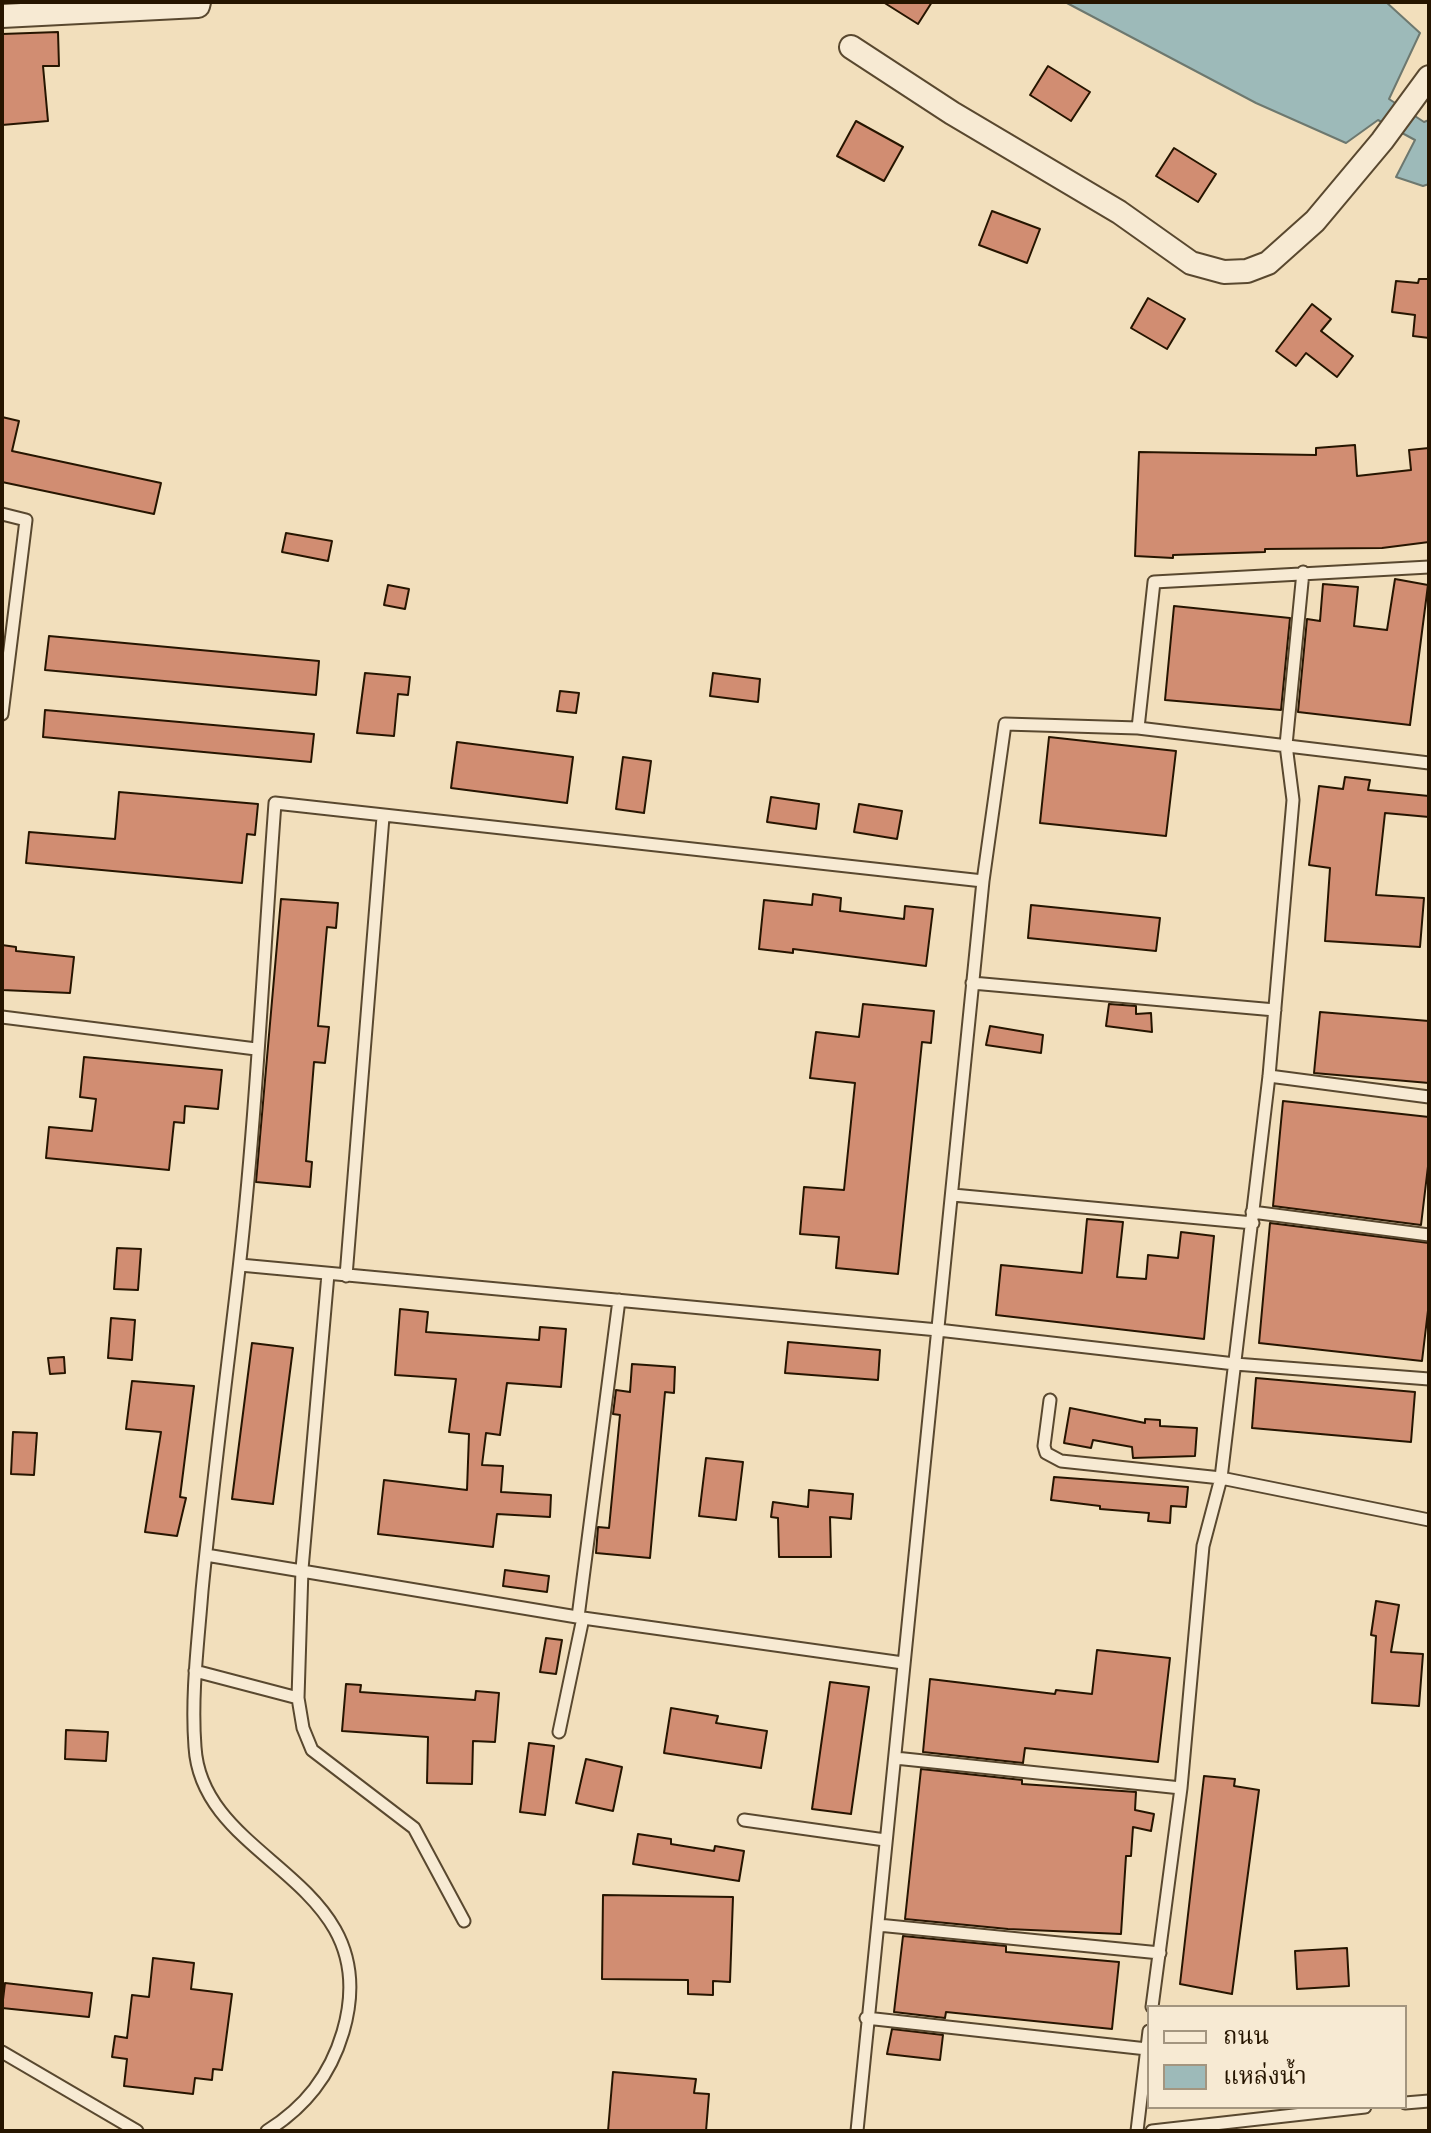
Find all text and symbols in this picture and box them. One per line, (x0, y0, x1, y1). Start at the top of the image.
legend (1147, 2005, 1407, 2109)
text: ถนน (1223, 2022, 1269, 2052)
text: แหล่งน้ำ (1223, 2062, 1307, 2092)

